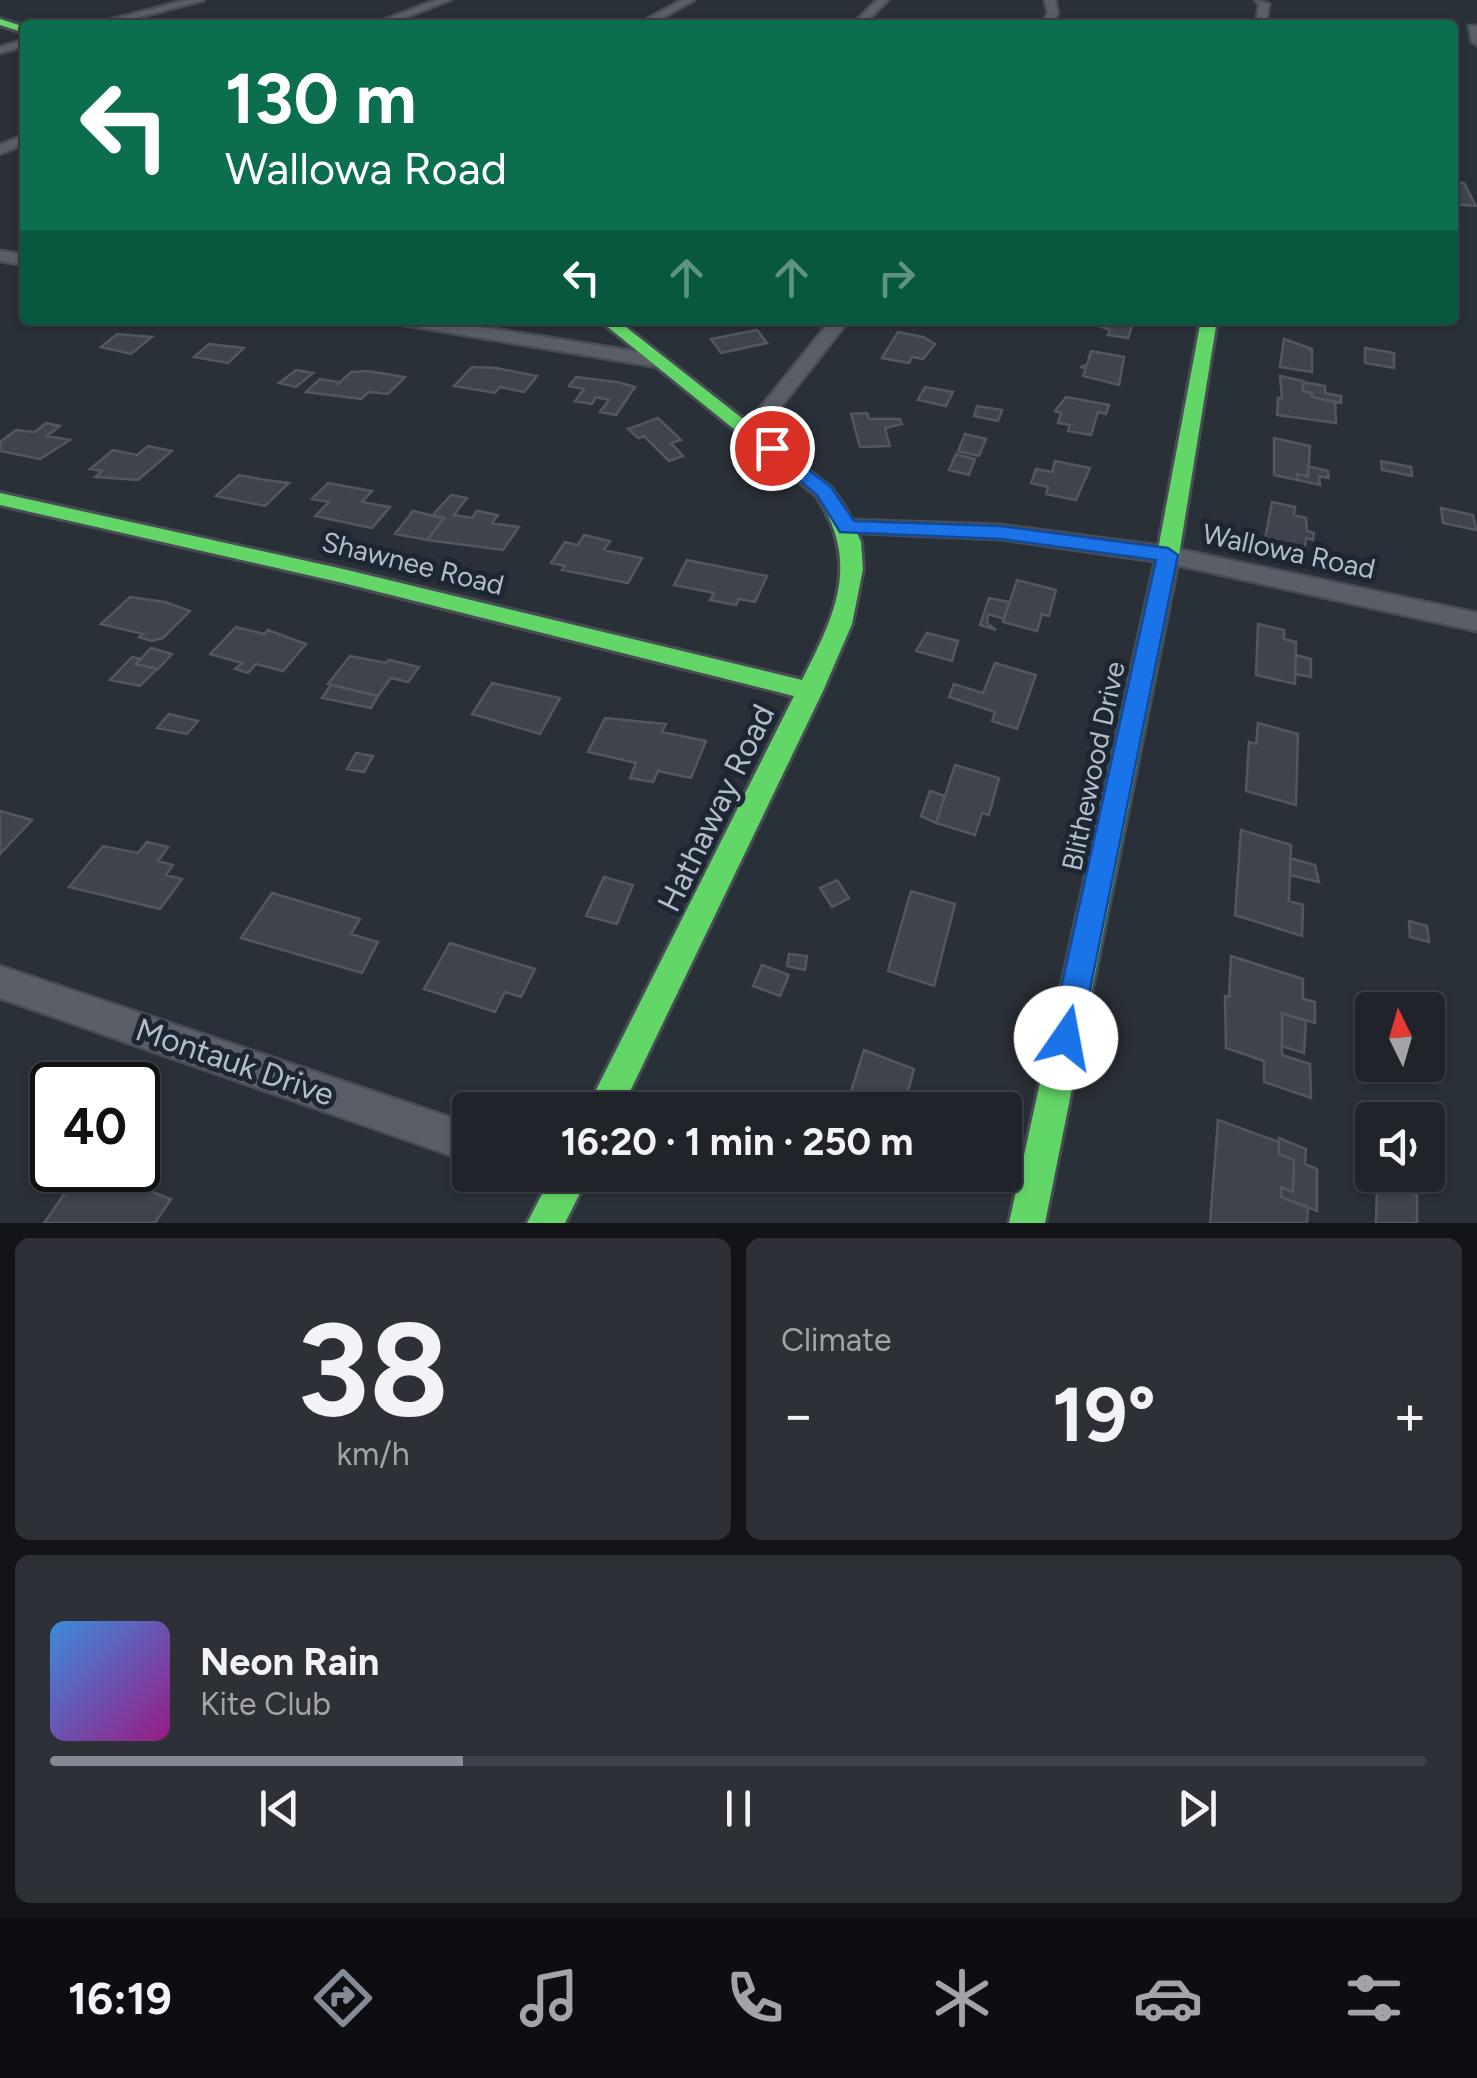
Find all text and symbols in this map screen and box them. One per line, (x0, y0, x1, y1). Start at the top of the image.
text: 130 m (225, 56, 417, 141)
icon: left (60, 60, 190, 190)
text: Wallowa Road (225, 141, 507, 195)
icon: left (554, 250, 609, 305)
icon: ahead (659, 250, 714, 305)
icon: ahead (764, 250, 819, 305)
icon: right (869, 250, 924, 305)
pin (730, 406, 815, 491)
icon: arrive (745, 421, 800, 476)
street label: Wallowa Road (1200, 516, 1378, 586)
street label: Shawnee Road (318, 524, 508, 602)
street label: Blithewood Drive (1054, 658, 1132, 874)
street label: Hathaway Road (649, 698, 783, 918)
position arrow (1014, 986, 1118, 1090)
north arrow (1355, 992, 1445, 1082)
map controls (1355, 992, 1445, 1192)
street label: Montauk Drive (131, 1010, 339, 1114)
speed limit sign: 40 (30, 1062, 160, 1192)
button: sound (1355, 1102, 1445, 1192)
text: 16:20 · 1 min · 250 m (561, 1119, 913, 1165)
text: 38 (297, 1292, 449, 1448)
text: Climate (781, 1321, 892, 1359)
text: 19° (1052, 1370, 1156, 1460)
text: − (781, 1382, 815, 1448)
text: + (1393, 1382, 1427, 1448)
text: km/h (336, 1435, 410, 1473)
text: Neon Rain (200, 1639, 379, 1685)
text: Kite Club (200, 1685, 331, 1723)
icon: previous (252, 1781, 307, 1836)
icon: pause (711, 1781, 766, 1836)
icon: next (1170, 1781, 1225, 1836)
icon: directions (308, 1963, 378, 2033)
icon: music (514, 1963, 584, 2033)
icon: phone (720, 1963, 790, 2033)
icon: climate (927, 1963, 997, 2033)
icon: car (1133, 1963, 1203, 2033)
icon: filters (1339, 1963, 1409, 2033)
text: 16:19 (68, 1971, 172, 2025)

